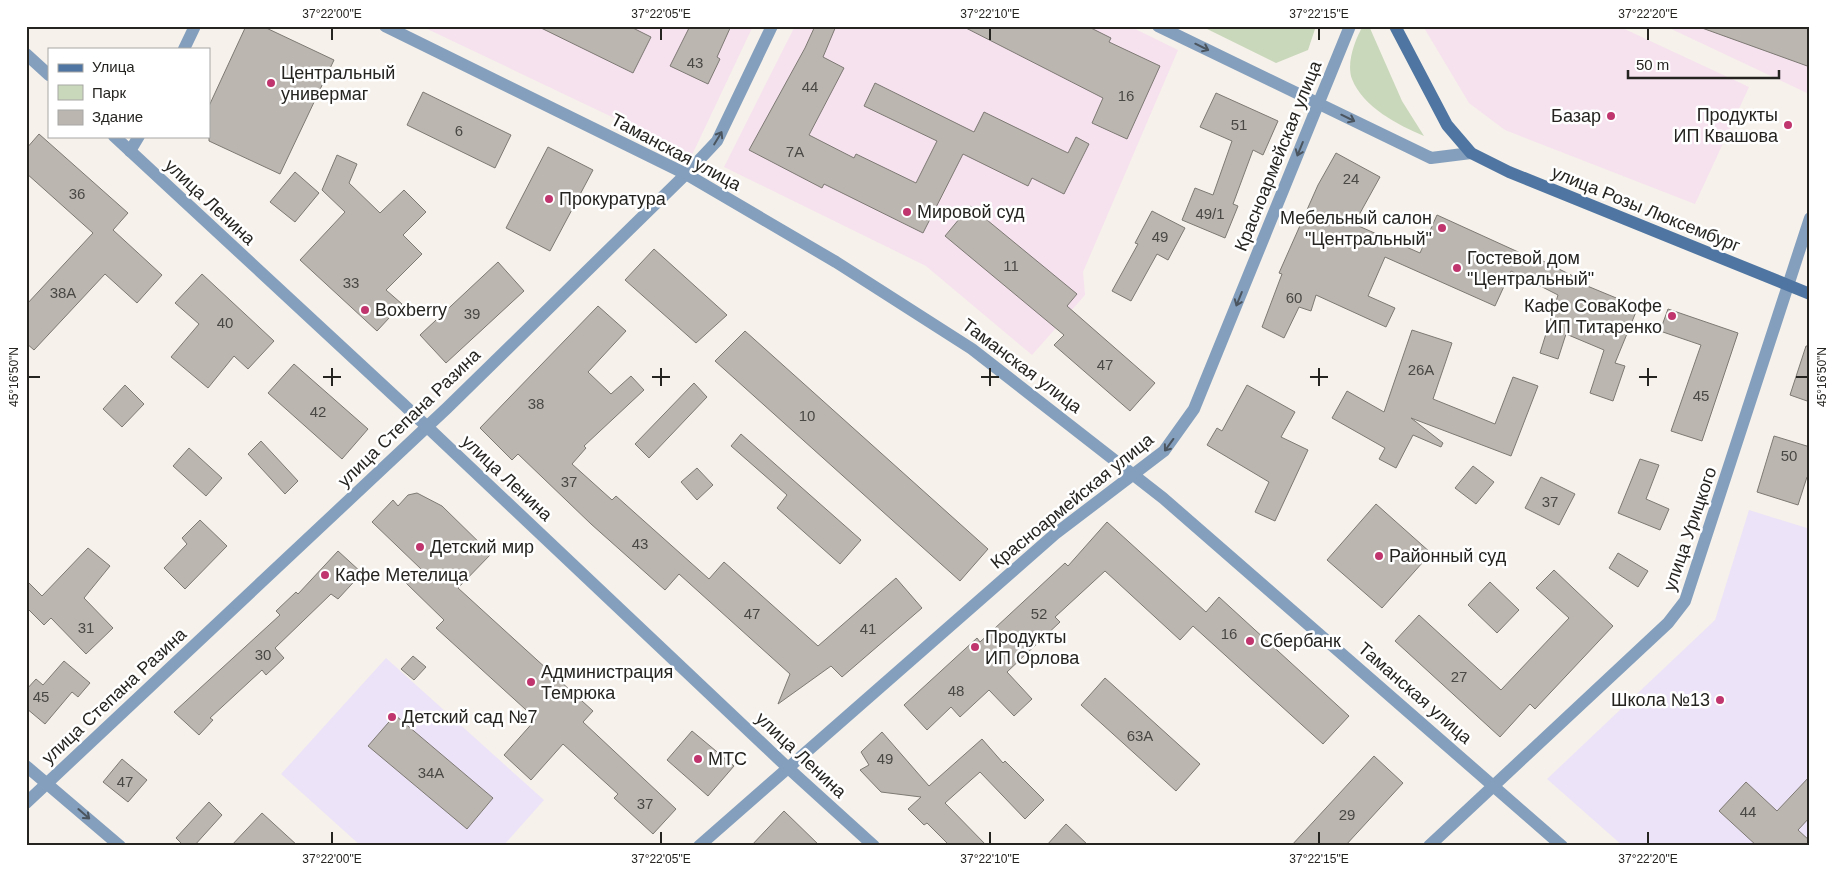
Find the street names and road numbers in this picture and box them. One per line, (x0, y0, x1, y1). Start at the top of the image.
street label: Красноармейская улица (1231, 57, 1326, 254)
street label: Таманская улица (608, 109, 745, 195)
street label: улица Ленина (161, 155, 260, 250)
street label: улица Розы Люксембург (1549, 162, 1744, 256)
street label: Таманская улица (958, 315, 1086, 418)
street label: улица Степана Разина (334, 344, 485, 491)
street label: Красноармейская улица (987, 429, 1158, 573)
street label: улица Ленина (458, 431, 557, 526)
street label: улица Урицкого (1659, 464, 1721, 594)
street label: улица Степана Разина (38, 623, 191, 768)
street label: Таманская улица (1354, 638, 1477, 748)
street label: улица Ленина (752, 708, 851, 803)

